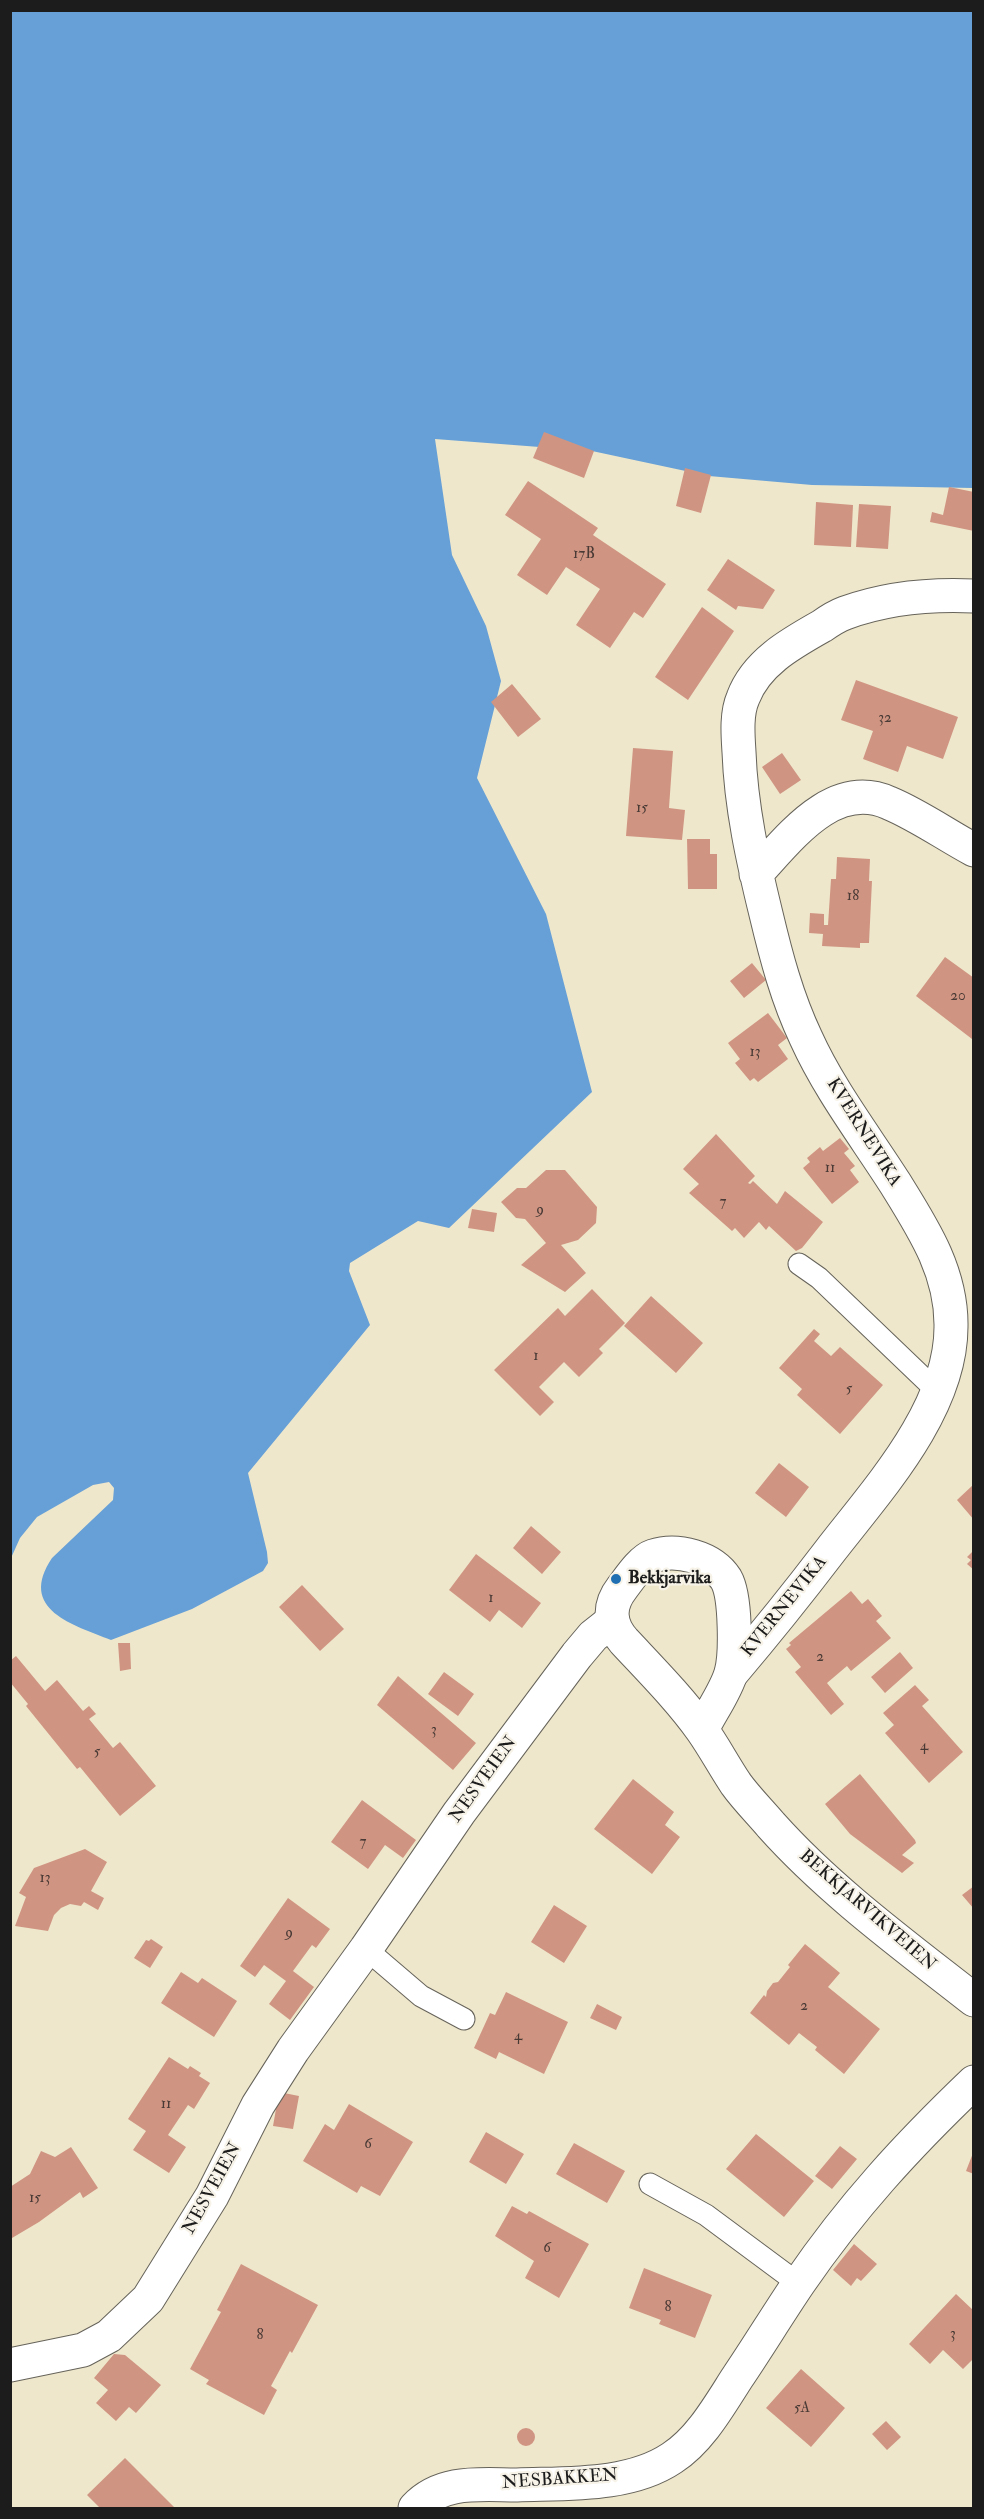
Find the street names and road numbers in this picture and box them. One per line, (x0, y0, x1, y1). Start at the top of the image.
street label: KVERNEVIKA (821, 1075, 905, 1191)
street label: KVERNEVIKA (738, 1552, 832, 1662)
street label: NESVEIEN (446, 1733, 522, 1827)
street label: BEKKJARVIKVEIEN (794, 1846, 940, 1976)
street label: NESVEIEN (179, 2140, 247, 2238)
street label: NESBAKKEN (501, 2465, 619, 2495)

